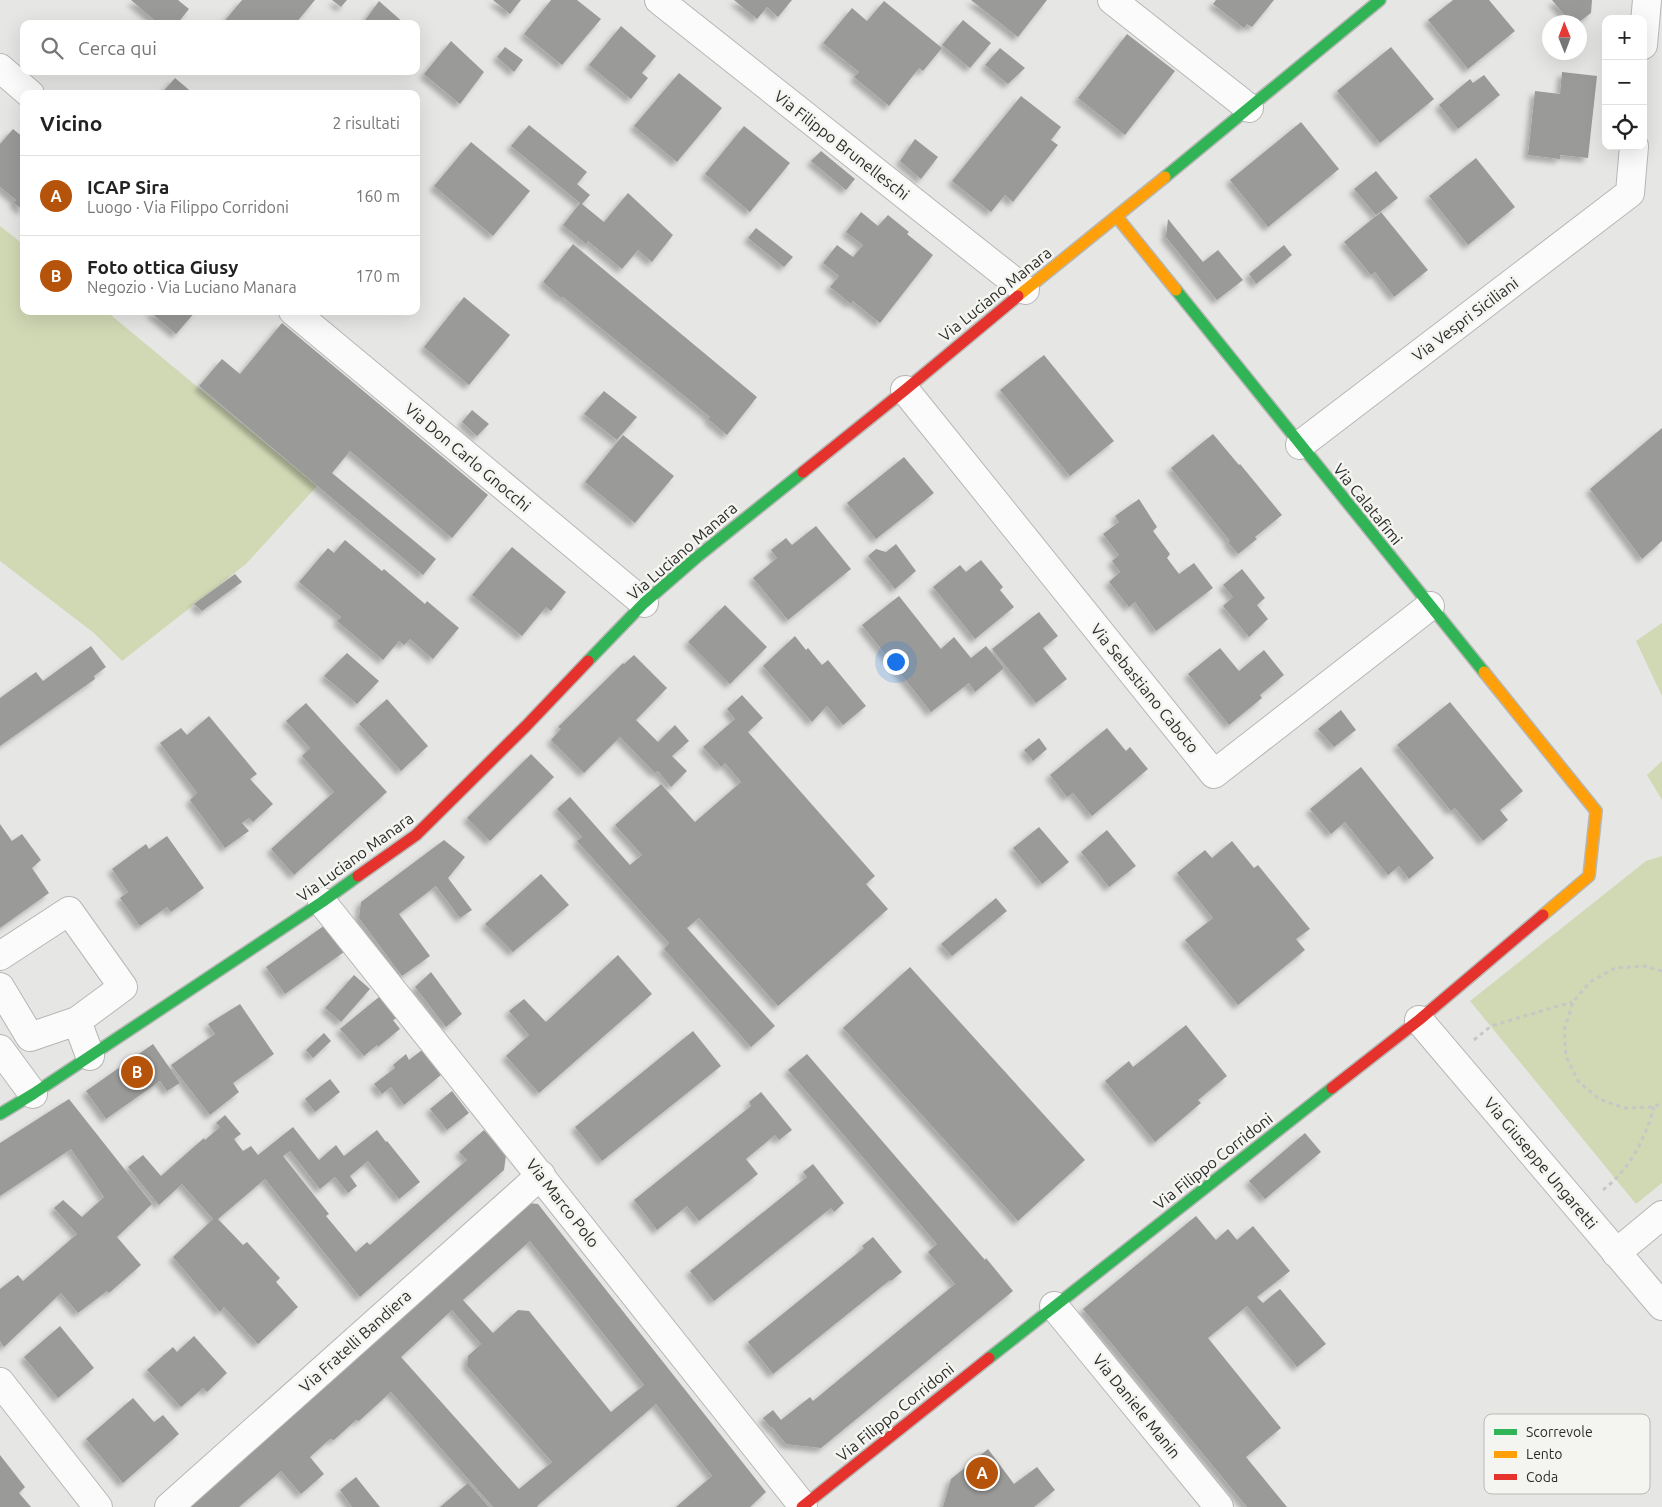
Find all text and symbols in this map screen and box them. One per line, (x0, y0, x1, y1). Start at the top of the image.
north arrow (1542, 15, 1587, 60)
map controls (1602, 15, 1647, 150)
button: + (1602, 15, 1647, 60)
search box (20, 20, 420, 75)
icon: search (38, 34, 66, 62)
text: Cerca qui (78, 37, 157, 59)
button: − (1602, 60, 1647, 105)
street label: Via Filippo Brunelleschi (771, 87, 913, 203)
button: locate (1602, 105, 1647, 150)
text: Vicino (40, 111, 102, 135)
text: 2 risultati (332, 114, 400, 132)
text: ICAP Sira (87, 176, 169, 198)
text: A (50, 187, 62, 205)
text: 160 m (355, 187, 400, 205)
text: Luogo · Via Filippo Corridoni (87, 198, 289, 216)
street label: Via Luciano Manara (935, 243, 1055, 345)
text: Foto ottica Giusy (87, 256, 238, 278)
text: B (51, 267, 61, 285)
text: 170 m (355, 267, 400, 285)
street label: Via Vespri Siciliani (1409, 273, 1521, 365)
text: Negozio · Via Luciano Manara (87, 278, 297, 296)
street label: Via Don Carlo Gnocchi (402, 399, 534, 515)
street label: Via Calatafimi (1330, 460, 1406, 548)
street label: Via Luciano Manara (624, 499, 740, 603)
street label: Via Sebastiano Caboto (1087, 620, 1203, 756)
your location (883, 649, 909, 675)
street label: Via Luciano Manara (293, 809, 417, 905)
pin: B (121, 1053, 153, 1091)
street label: Via Giuseppe Ungaretti (1481, 1094, 1601, 1232)
street label: Via Filippo Corridoni (1150, 1109, 1276, 1213)
street label: Via Marco Polo (523, 1155, 603, 1251)
street label: Via Fratelli Bandiera (296, 1286, 414, 1396)
street label: Via Daniele Manin (1089, 1350, 1185, 1462)
street label: Via Filippo Corridoni (833, 1359, 957, 1465)
legend (1484, 1414, 1650, 1494)
text: Scorrevole (1526, 1424, 1593, 1440)
text: Lento (1526, 1446, 1563, 1462)
pin: A (966, 1454, 998, 1492)
text: Coda (1526, 1469, 1558, 1485)

